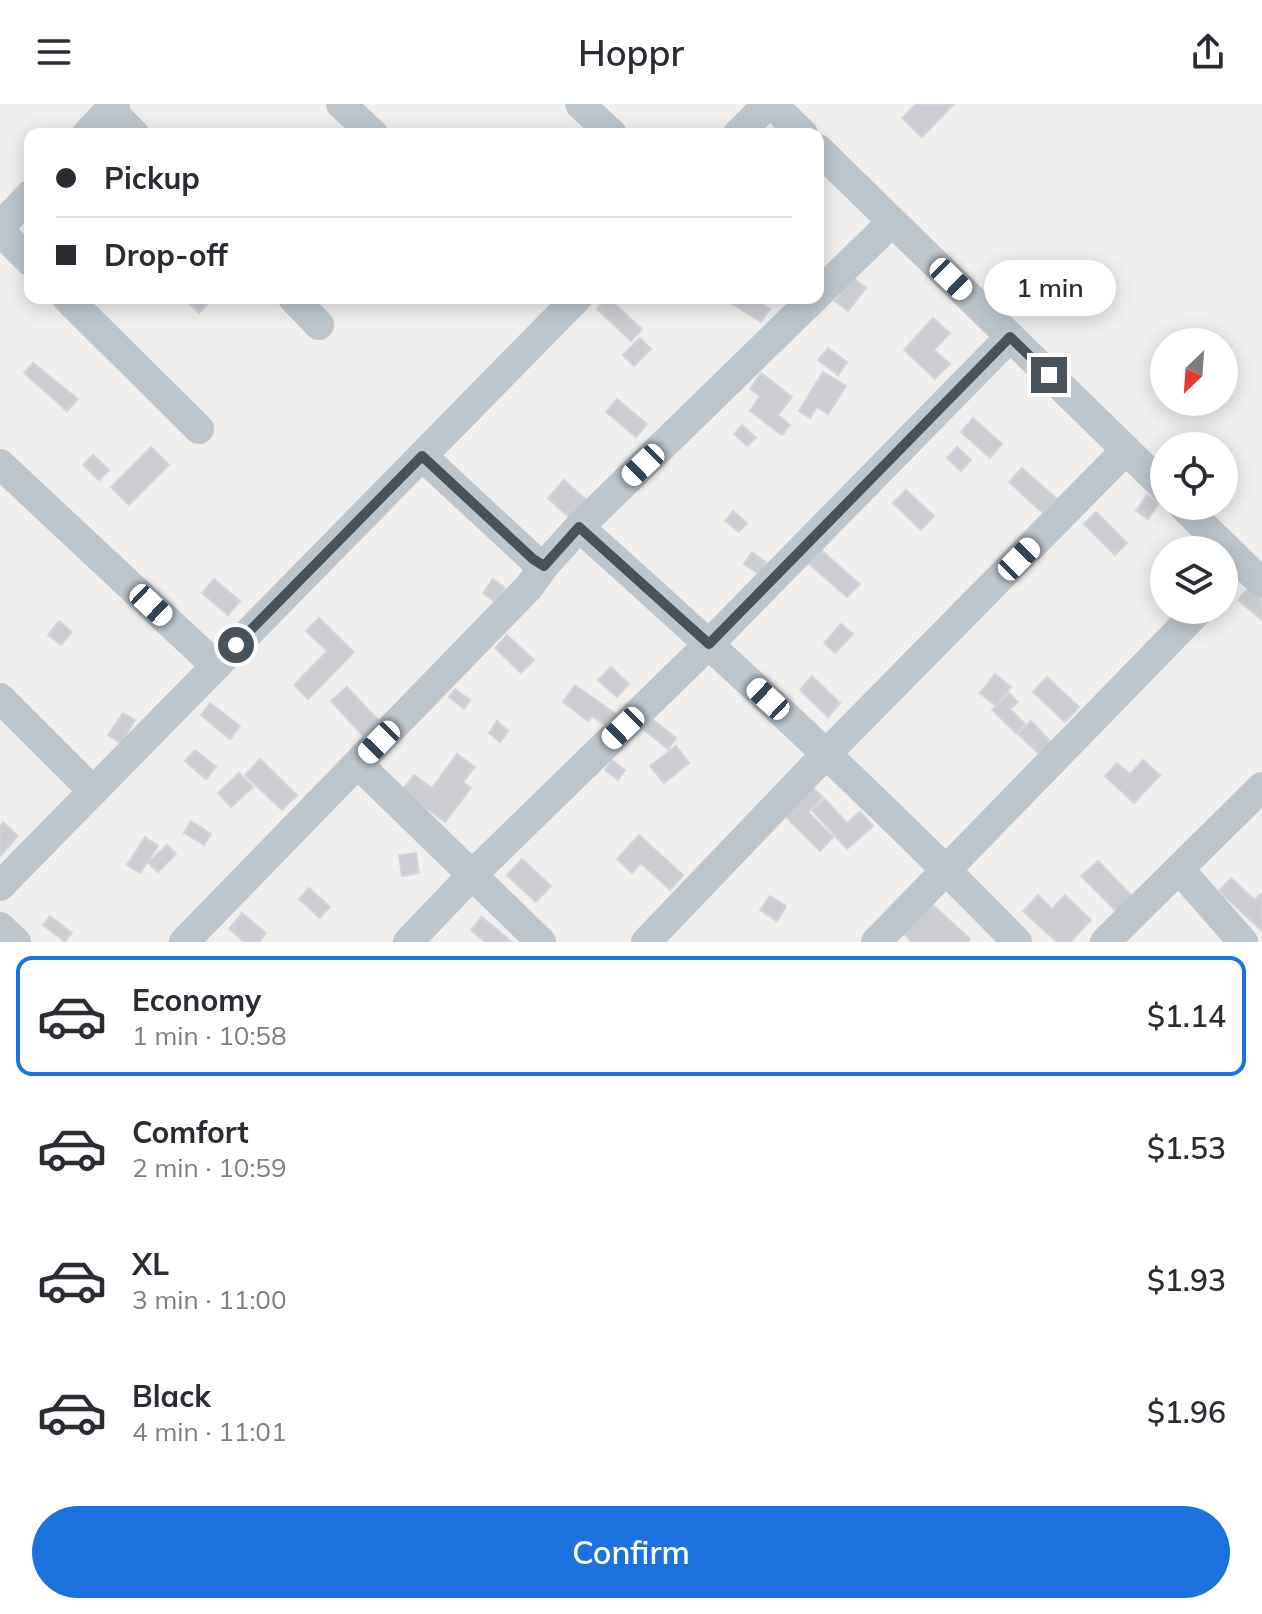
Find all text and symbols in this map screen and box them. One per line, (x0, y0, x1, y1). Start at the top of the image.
icon: menu (32, 30, 76, 74)
text: Hoppr (578, 30, 684, 75)
icon: share (1186, 30, 1230, 74)
text: Pickup (104, 159, 200, 197)
text: Drop-off (104, 236, 228, 274)
car (925, 254, 977, 304)
callout: 1 min (983, 259, 1115, 315)
text: 1 min (1016, 271, 1084, 304)
north arrow (1150, 328, 1238, 416)
map controls (1150, 328, 1238, 624)
route end (1031, 357, 1067, 393)
button: locate (1150, 432, 1238, 520)
car (617, 440, 669, 490)
car (994, 533, 1044, 585)
button: layers (1150, 536, 1238, 624)
car (125, 580, 177, 630)
route start (218, 627, 254, 663)
car (742, 674, 794, 724)
car (597, 703, 649, 753)
car (354, 716, 404, 768)
icon: car (36, 980, 108, 1052)
text: Economy (132, 981, 261, 1019)
text: $1.14 (1147, 997, 1226, 1035)
text: 1 min · 10:58 (132, 1019, 287, 1052)
icon: car (36, 1112, 108, 1184)
text: Comfort (132, 1113, 249, 1151)
text: $1.53 (1147, 1129, 1226, 1167)
text: 2 min · 10:59 (132, 1151, 287, 1184)
icon: car (36, 1244, 108, 1316)
text: XL (132, 1245, 169, 1283)
text: $1.93 (1147, 1261, 1226, 1299)
text: 3 min · 11:00 (132, 1283, 287, 1316)
icon: car (36, 1376, 108, 1448)
text: Black (132, 1377, 211, 1415)
text: $1.96 (1147, 1393, 1226, 1431)
text: 4 min · 11:01 (132, 1415, 287, 1448)
button: Confirm (32, 1506, 1230, 1598)

